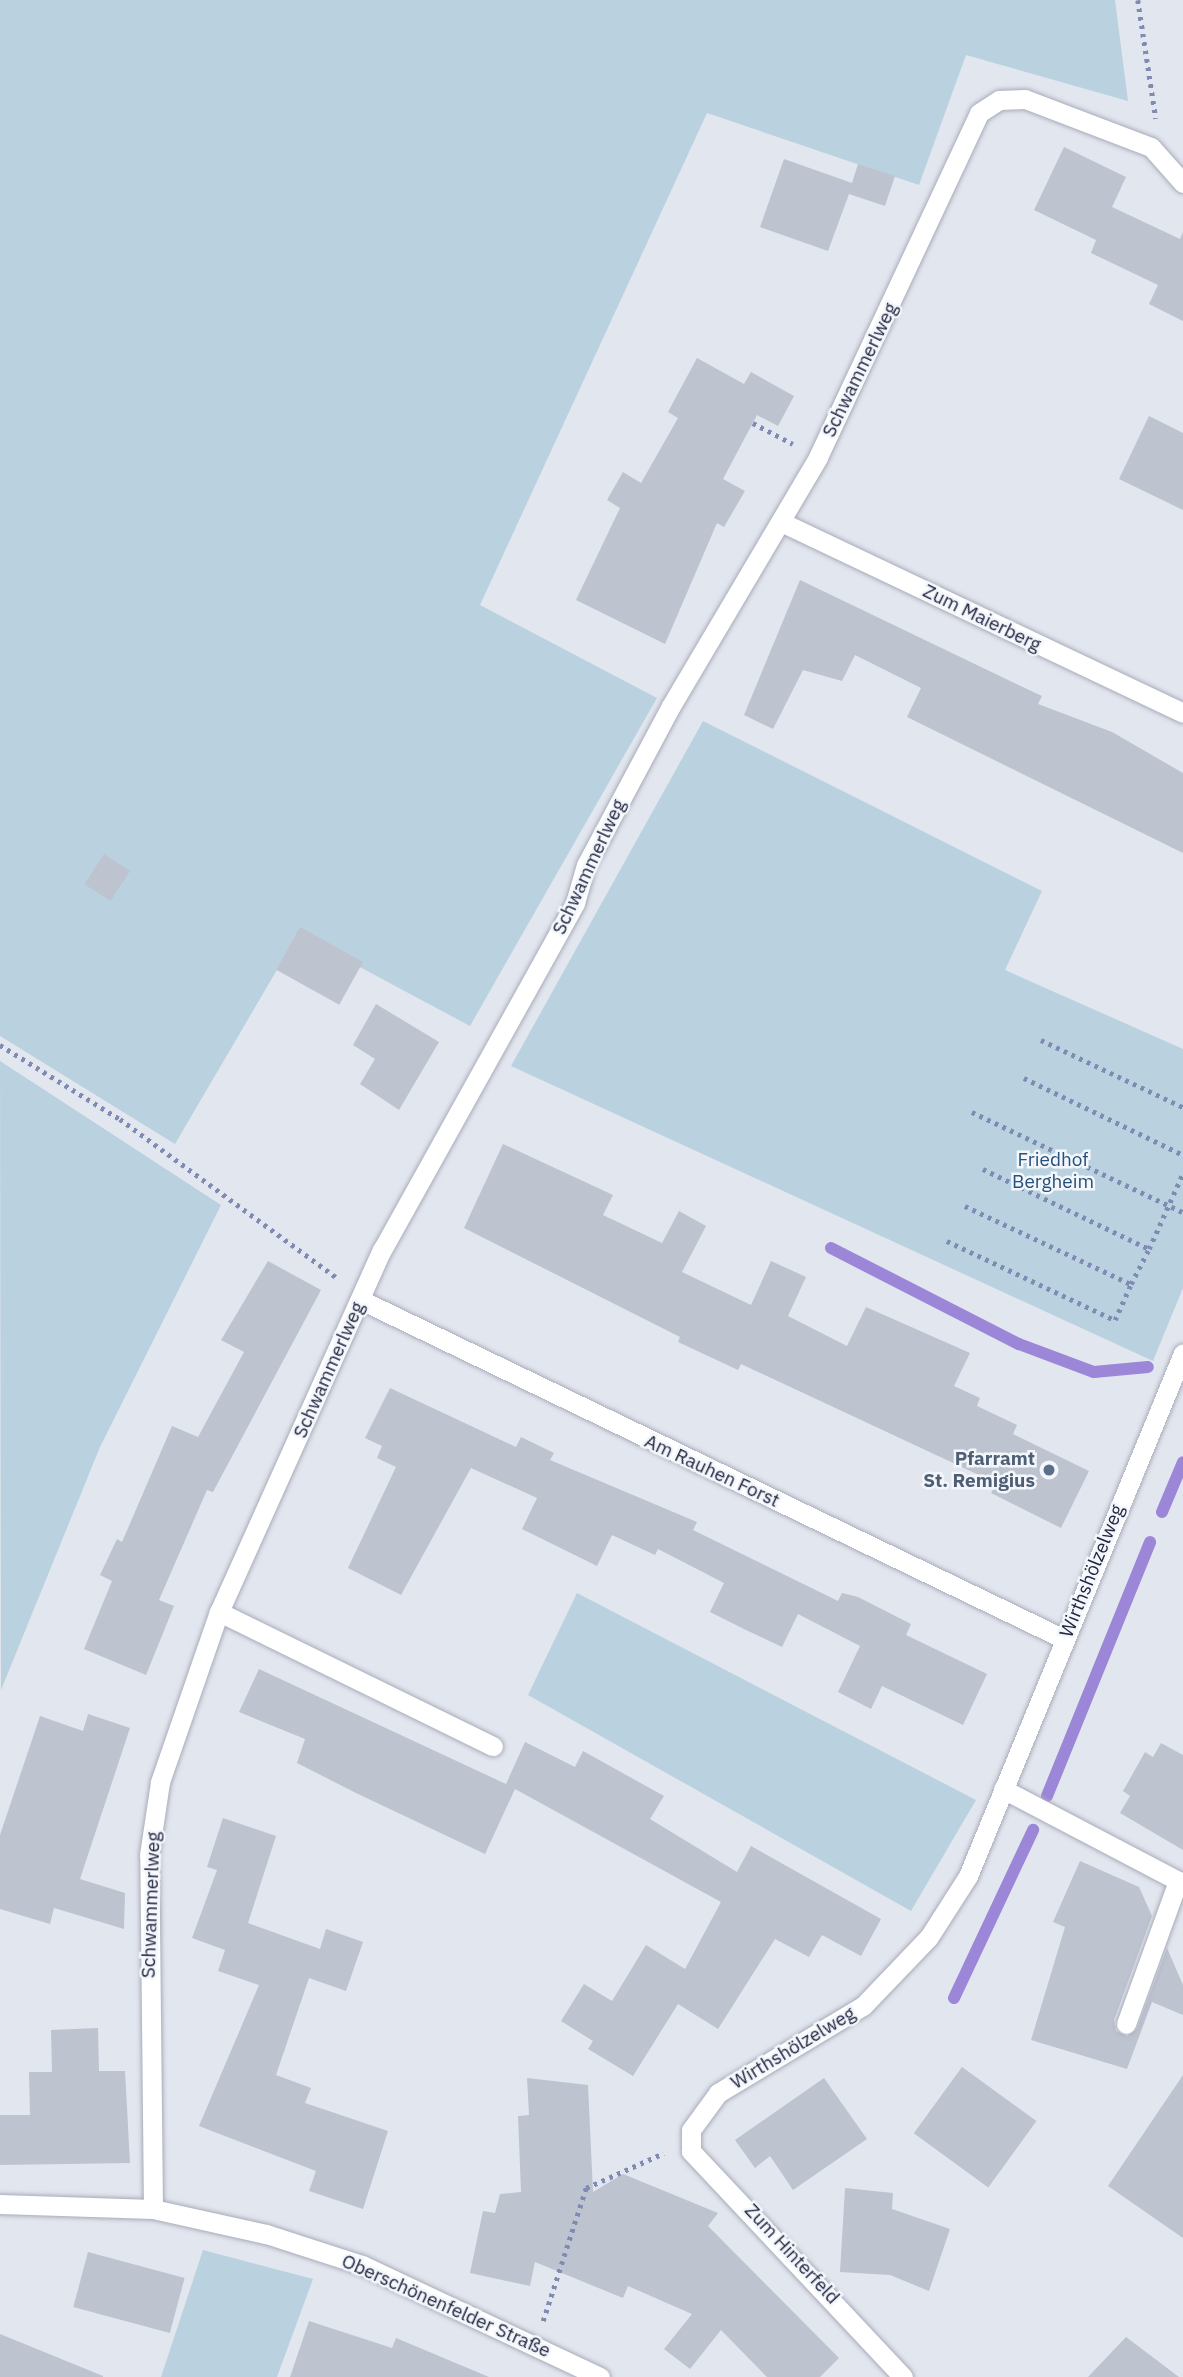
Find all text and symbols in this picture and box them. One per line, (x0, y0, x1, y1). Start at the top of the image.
street label: Schwammerlweg (818, 299, 902, 441)
street label: Zum Maierberg (919, 580, 1045, 656)
street label: Schwammerlweg (548, 796, 630, 938)
park label: Friedhof Bergheim (1012, 1149, 1094, 1193)
street label: Schwammerlweg (289, 1298, 369, 1442)
street label: Am Rauhen Forst (641, 1430, 783, 1512)
place label: Pfarramt St. Remigius (923, 1448, 1035, 1492)
marker: Pfarramt St. Remigius (1041, 1462, 1057, 1478)
street label: Wirthshölzelweg (1055, 1501, 1129, 1641)
street label: Schwammerlweg (137, 1831, 165, 1979)
street label: Wirthshölzelweg (727, 2002, 859, 2094)
street label: Zum Hinterfeld (740, 2199, 844, 2309)
street label: Oberschönenfelder Straße (338, 2250, 554, 2362)

